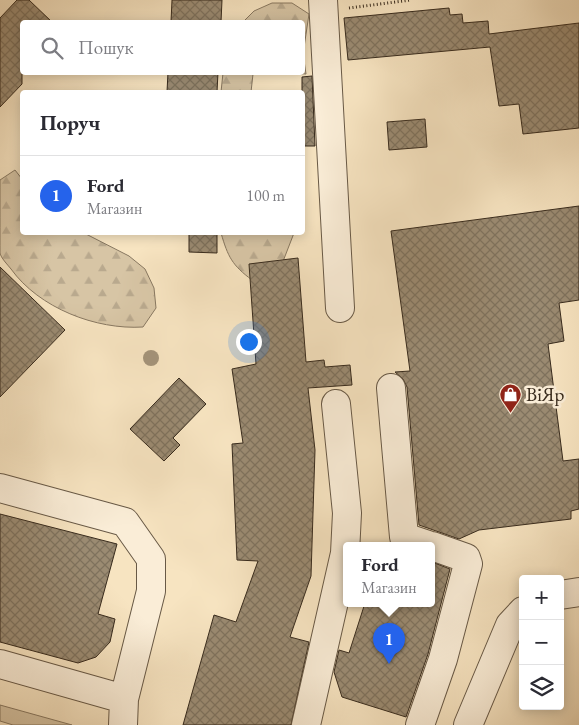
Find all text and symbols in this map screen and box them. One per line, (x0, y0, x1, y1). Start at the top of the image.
search box (20, 20, 305, 75)
icon: search (38, 34, 66, 62)
text: Пошук (78, 35, 134, 60)
text: Поруч (40, 109, 100, 136)
text: Ford (87, 173, 125, 198)
text: 1 (52, 185, 60, 206)
text: 100 m (246, 185, 285, 206)
text: Магазин (87, 198, 142, 219)
your location (236, 329, 262, 355)
shop icon: ВіЯр (498, 382, 522, 413)
place label: ВіЯр (526, 382, 565, 407)
popup (343, 542, 435, 607)
text: Ford (361, 552, 399, 577)
map controls (519, 575, 564, 710)
button: + (519, 575, 564, 620)
text: Магазин (361, 577, 417, 598)
button: − (519, 620, 564, 665)
pin: 1 (373, 623, 405, 664)
button: layers (519, 665, 564, 710)

